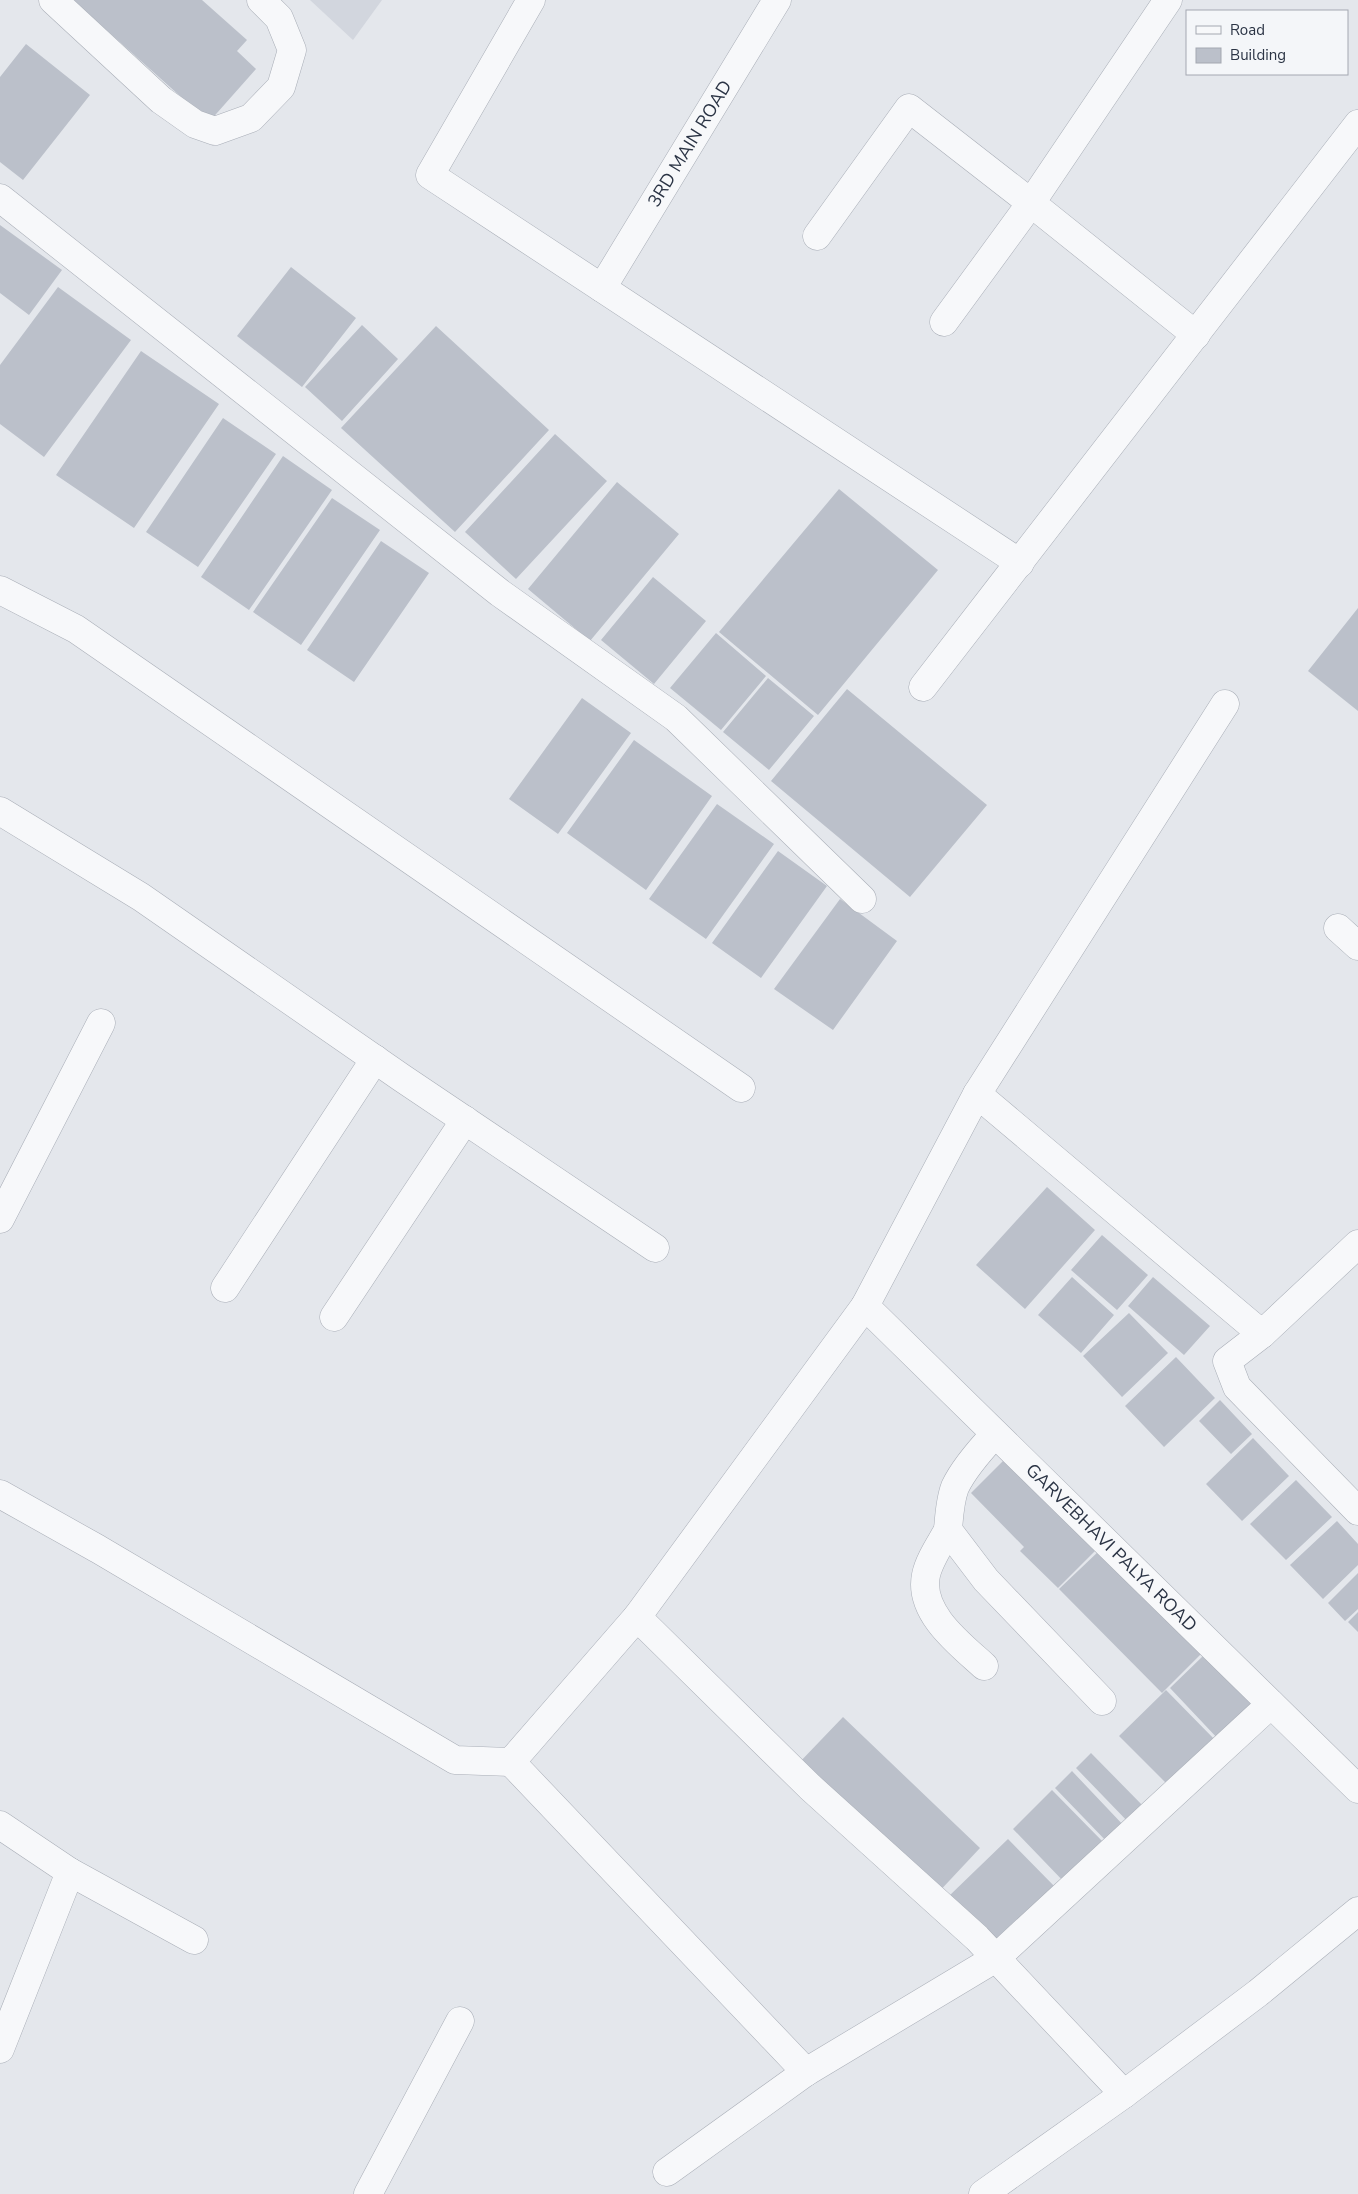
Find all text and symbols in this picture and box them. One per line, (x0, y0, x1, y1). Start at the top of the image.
legend (1186, 10, 1348, 75)
text: Road (1230, 20, 1265, 40)
text: Building (1230, 45, 1286, 65)
street label: 3RD MAIN ROAD (642, 76, 737, 211)
street label: GARVEBHAVI PALYA ROAD (1021, 1458, 1202, 1637)

